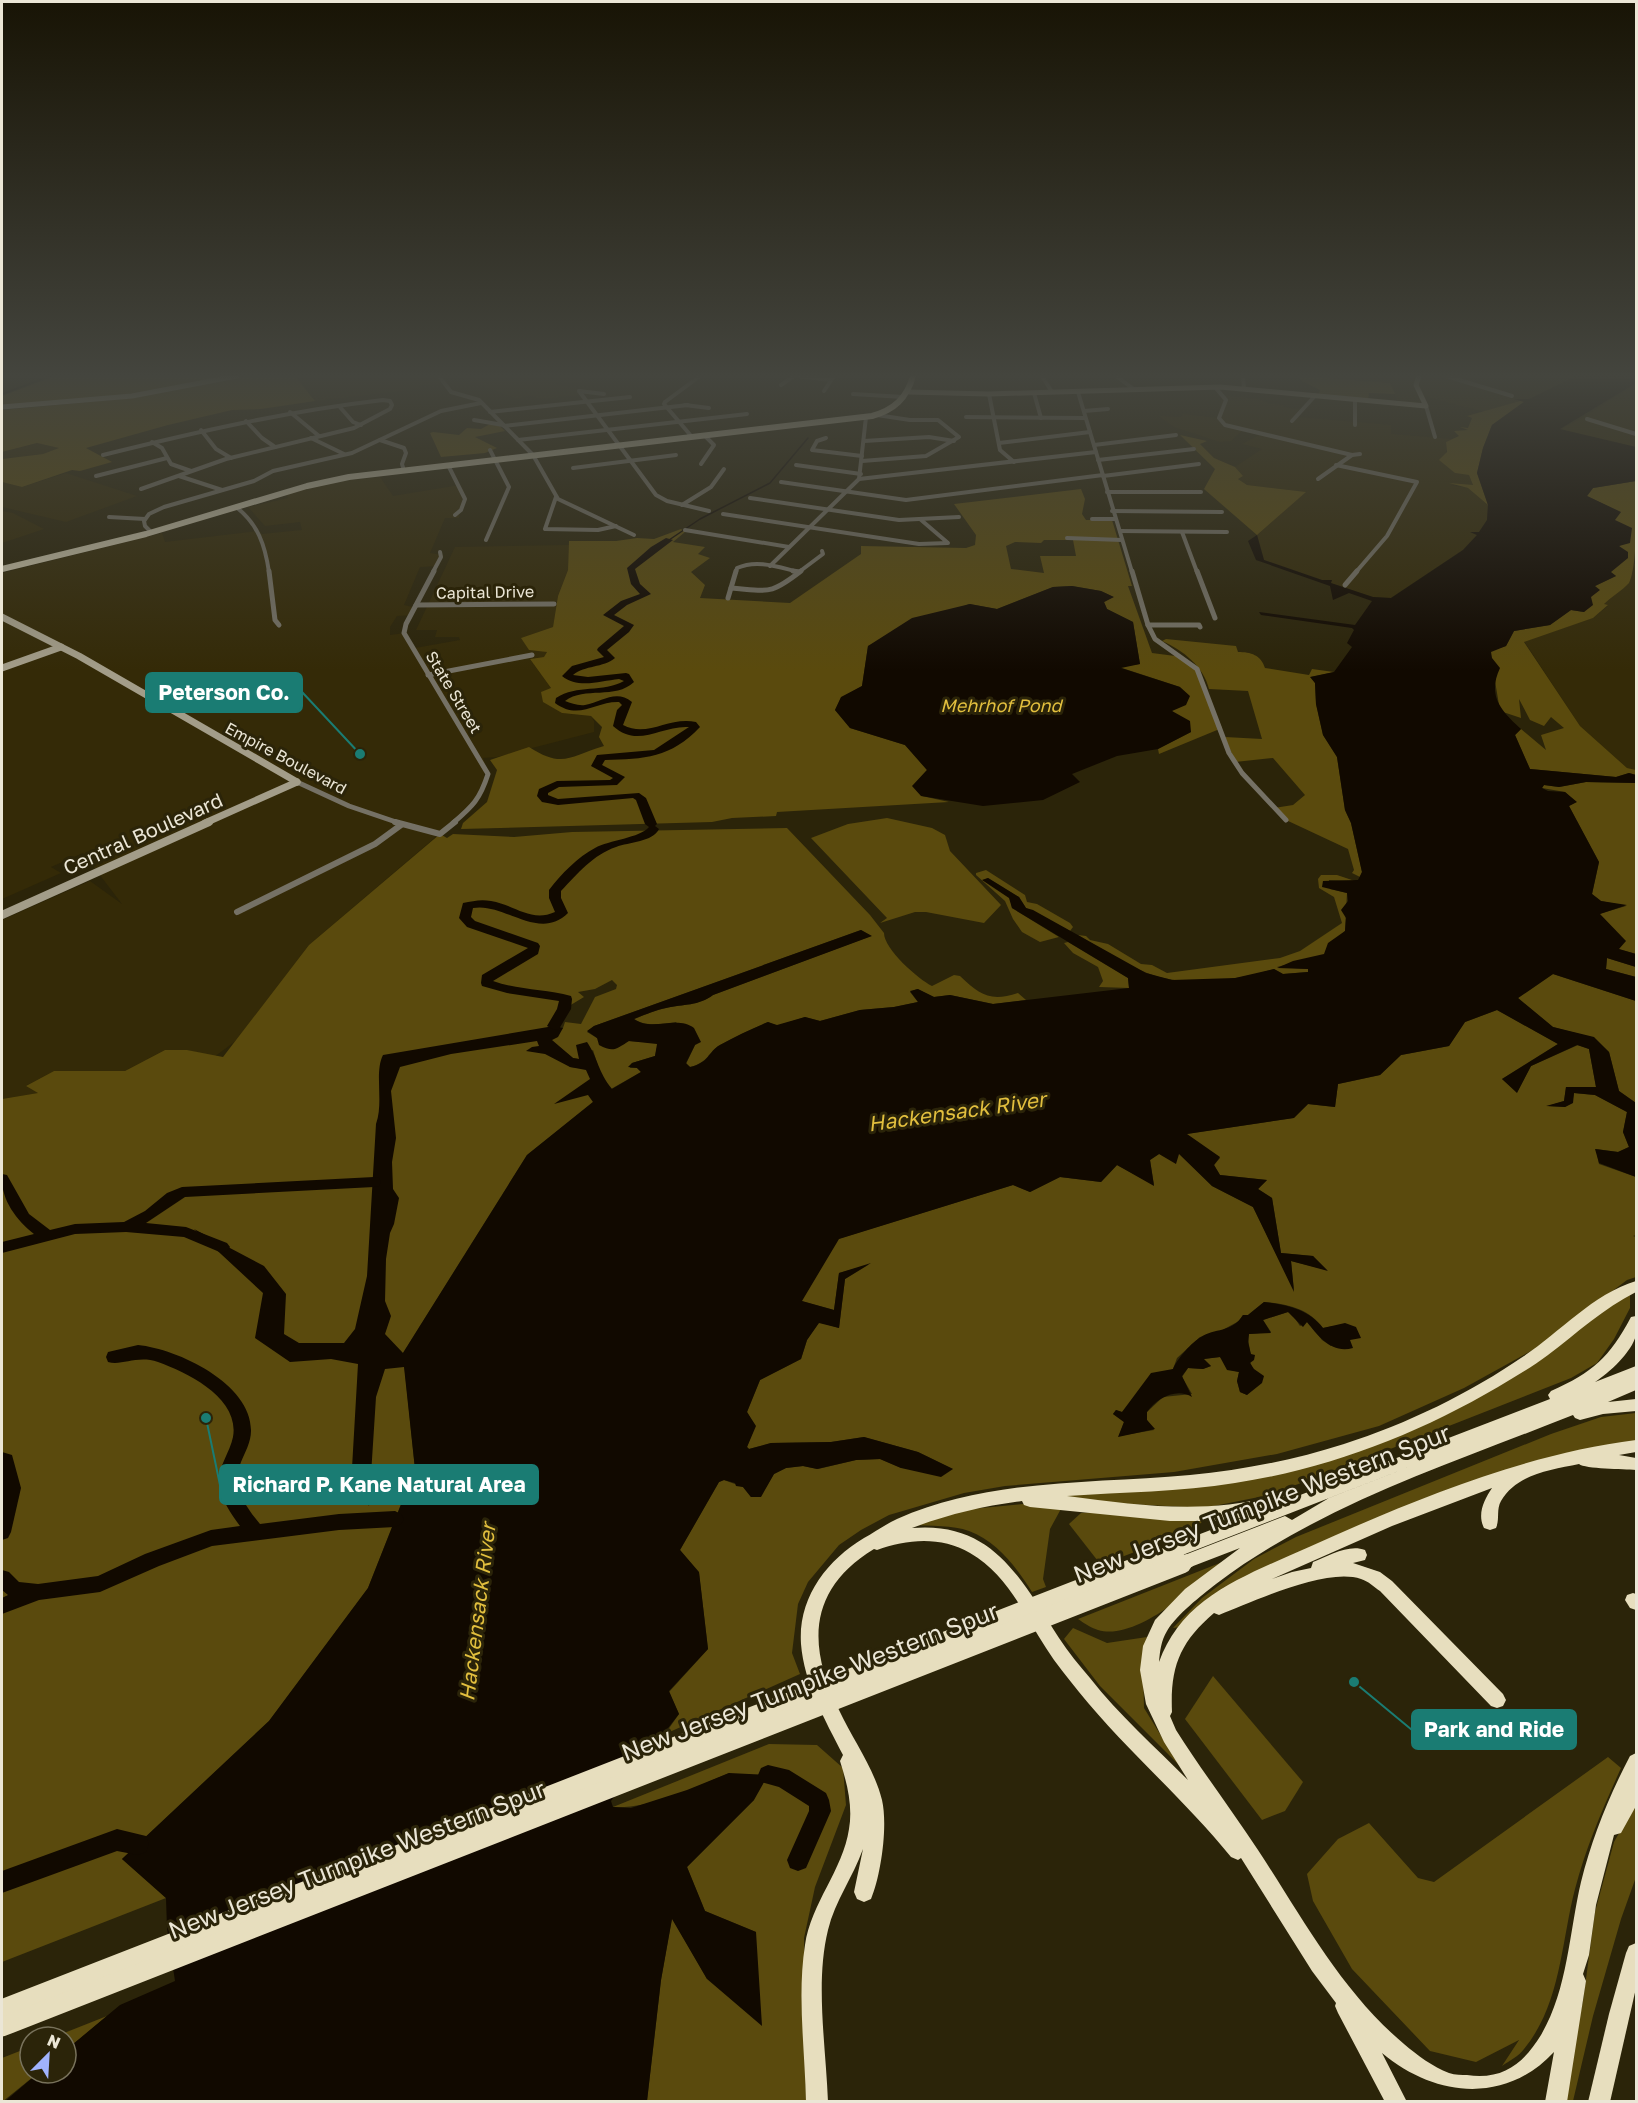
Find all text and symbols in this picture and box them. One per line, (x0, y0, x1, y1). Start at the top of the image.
street label: Capital Drive (436, 581, 534, 603)
street label: State Street (422, 647, 486, 737)
callout: Peterson Co. (146, 673, 302, 712)
text: Peterson Co. (158, 679, 290, 705)
water label: Mehrhof Pond (940, 694, 1064, 716)
street label: Empire Boulevard (222, 718, 350, 798)
street label: Central Boulevard (59, 787, 226, 879)
water label: Hackensack River (866, 1085, 1050, 1136)
street label: New Jersey Turnpike Western Spur (1069, 1417, 1454, 1588)
callout: Richard P. Kane Natural Area (220, 1465, 538, 1504)
text: Richard P. Kane Natural Area (232, 1471, 526, 1497)
water label: Hackensack River (453, 1519, 501, 1702)
street label: New Jersey Turnpike Western Spur (617, 1595, 1002, 1766)
callout: Park and Ride (1412, 1710, 1576, 1749)
text: Park and Ride (1424, 1716, 1564, 1742)
street label: New Jersey Turnpike Western Spur (164, 1773, 549, 1944)
north arrow (18, 2025, 78, 2085)
text: N (44, 2030, 64, 2053)

